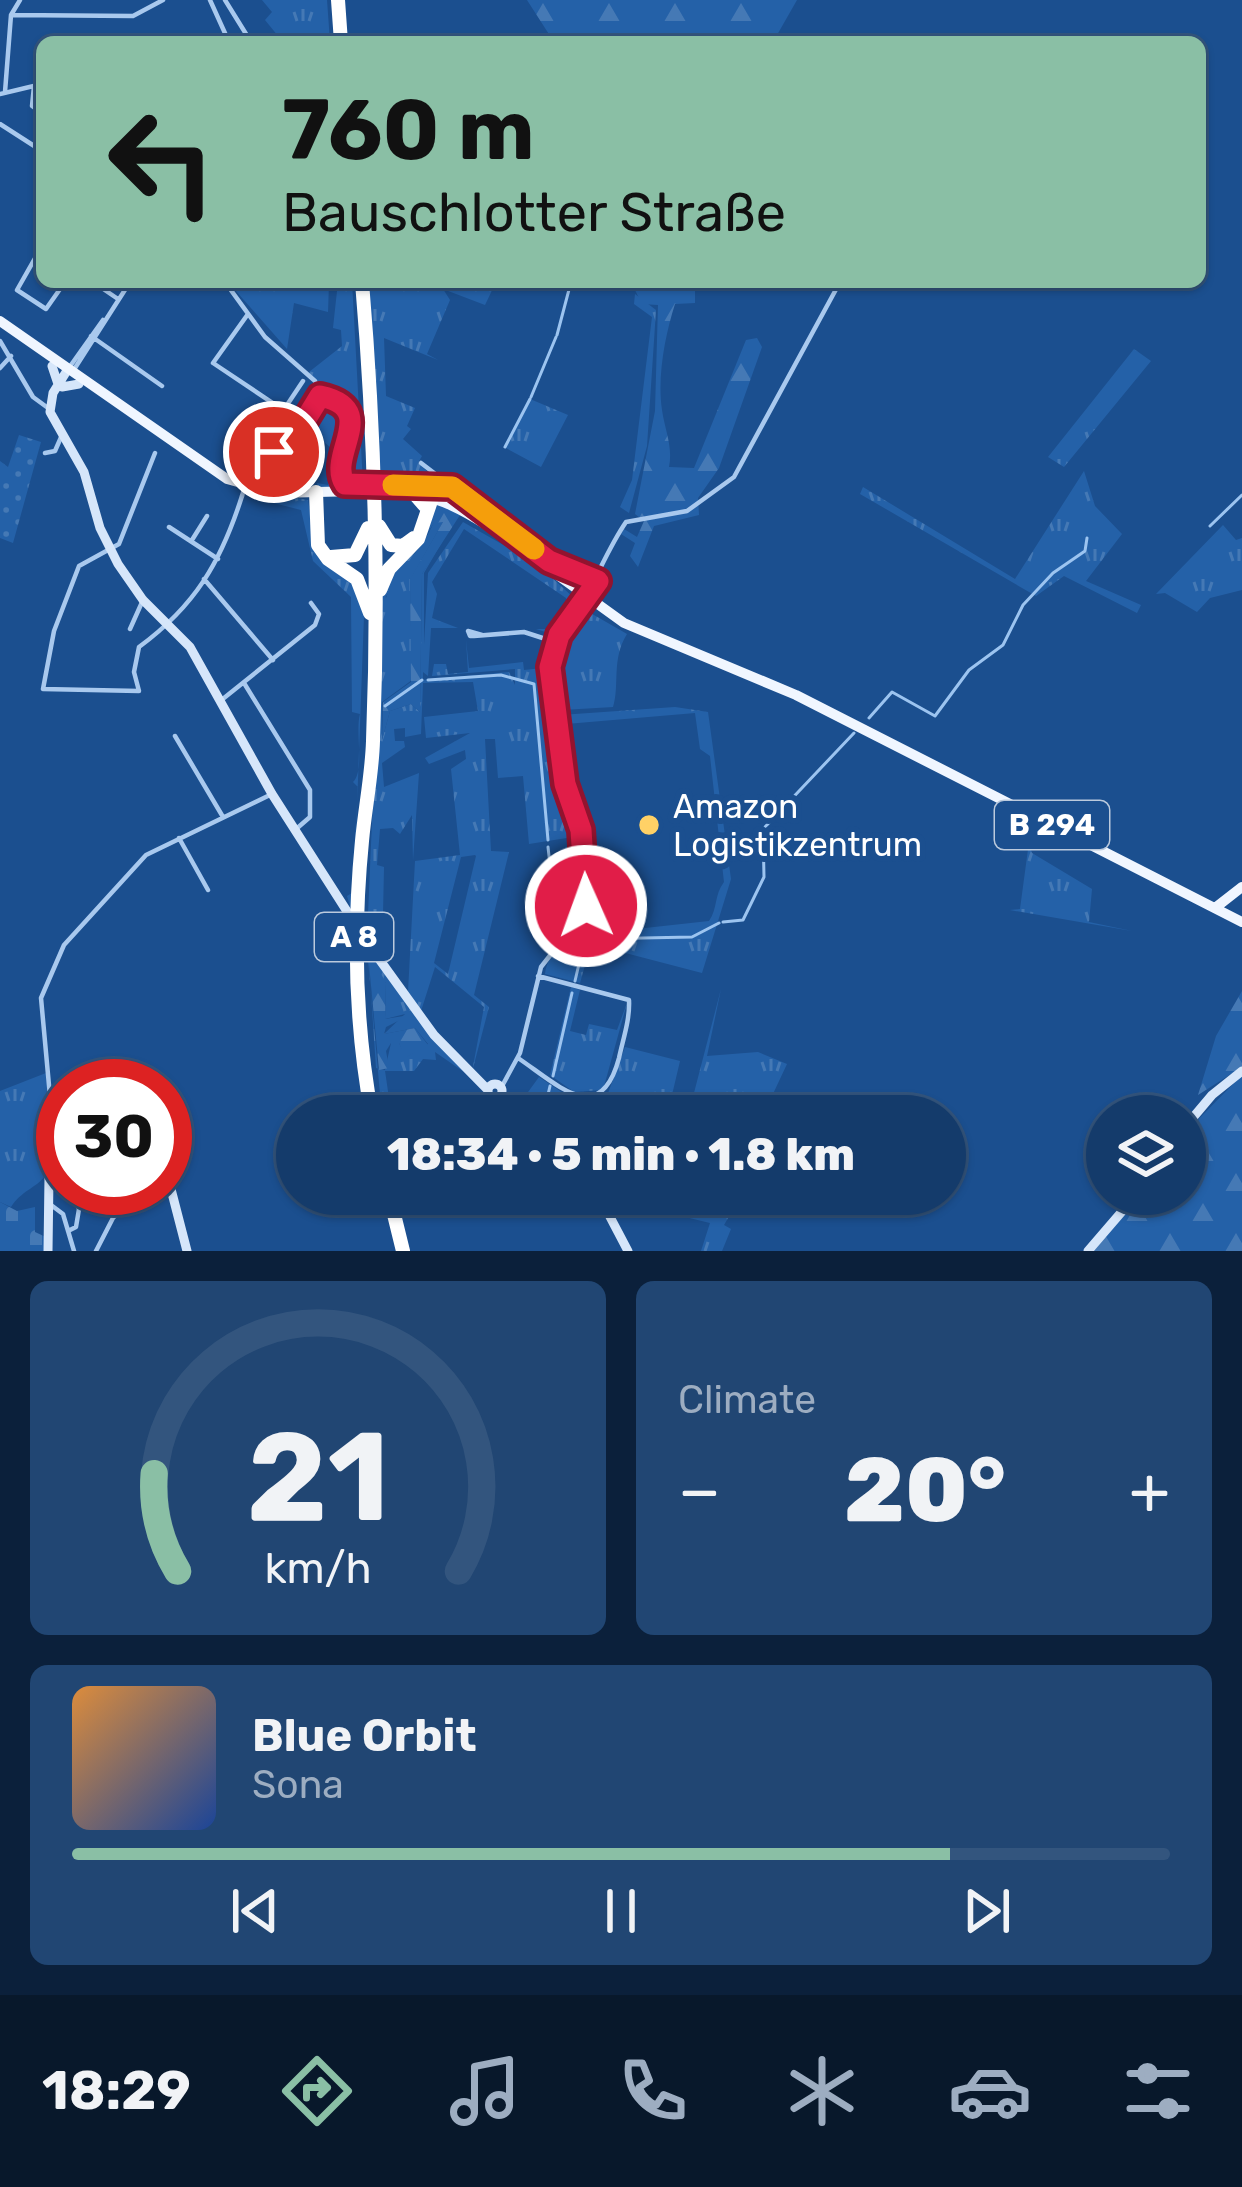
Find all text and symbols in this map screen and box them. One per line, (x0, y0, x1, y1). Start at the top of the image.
text: 760 m (282, 80, 535, 180)
icon: left (84, 84, 240, 240)
text: Bauschlotter Straße (282, 181, 786, 245)
pin (223, 401, 325, 503)
icon: arrive (241, 419, 307, 485)
place label: Amazon Logistikzentrum (673, 787, 922, 864)
road number: B 294 (995, 801, 1109, 849)
marker: Amazon Logistikzentrum (636, 812, 662, 838)
position arrow (523, 843, 649, 969)
road number: A 8 (315, 913, 393, 961)
speed limit sign: 30 (36, 1059, 192, 1215)
map controls (1086, 1095, 1206, 1215)
button: layers (1086, 1095, 1206, 1215)
text: 18:34 · 5 min · 1.8 km (387, 1128, 855, 1181)
text: Climate (678, 1377, 816, 1423)
text: 21 (246, 1403, 390, 1551)
text: 20° (844, 1437, 1006, 1544)
text: − (678, 1451, 721, 1530)
text: + (1129, 1451, 1170, 1530)
text: km/h (264, 1543, 372, 1594)
text: Blue Orbit (252, 1709, 476, 1762)
text: Sona (252, 1762, 344, 1808)
icon: previous (222, 1878, 288, 1944)
icon: pause (588, 1878, 654, 1944)
icon: next (954, 1878, 1020, 1944)
icon: directions (275, 2049, 359, 2133)
icon: music (443, 2049, 527, 2133)
icon: phone (611, 2049, 695, 2133)
icon: climate (780, 2049, 864, 2133)
icon: car (948, 2049, 1032, 2133)
icon: filters (1116, 2049, 1200, 2133)
text: 18:29 (42, 2059, 191, 2123)

